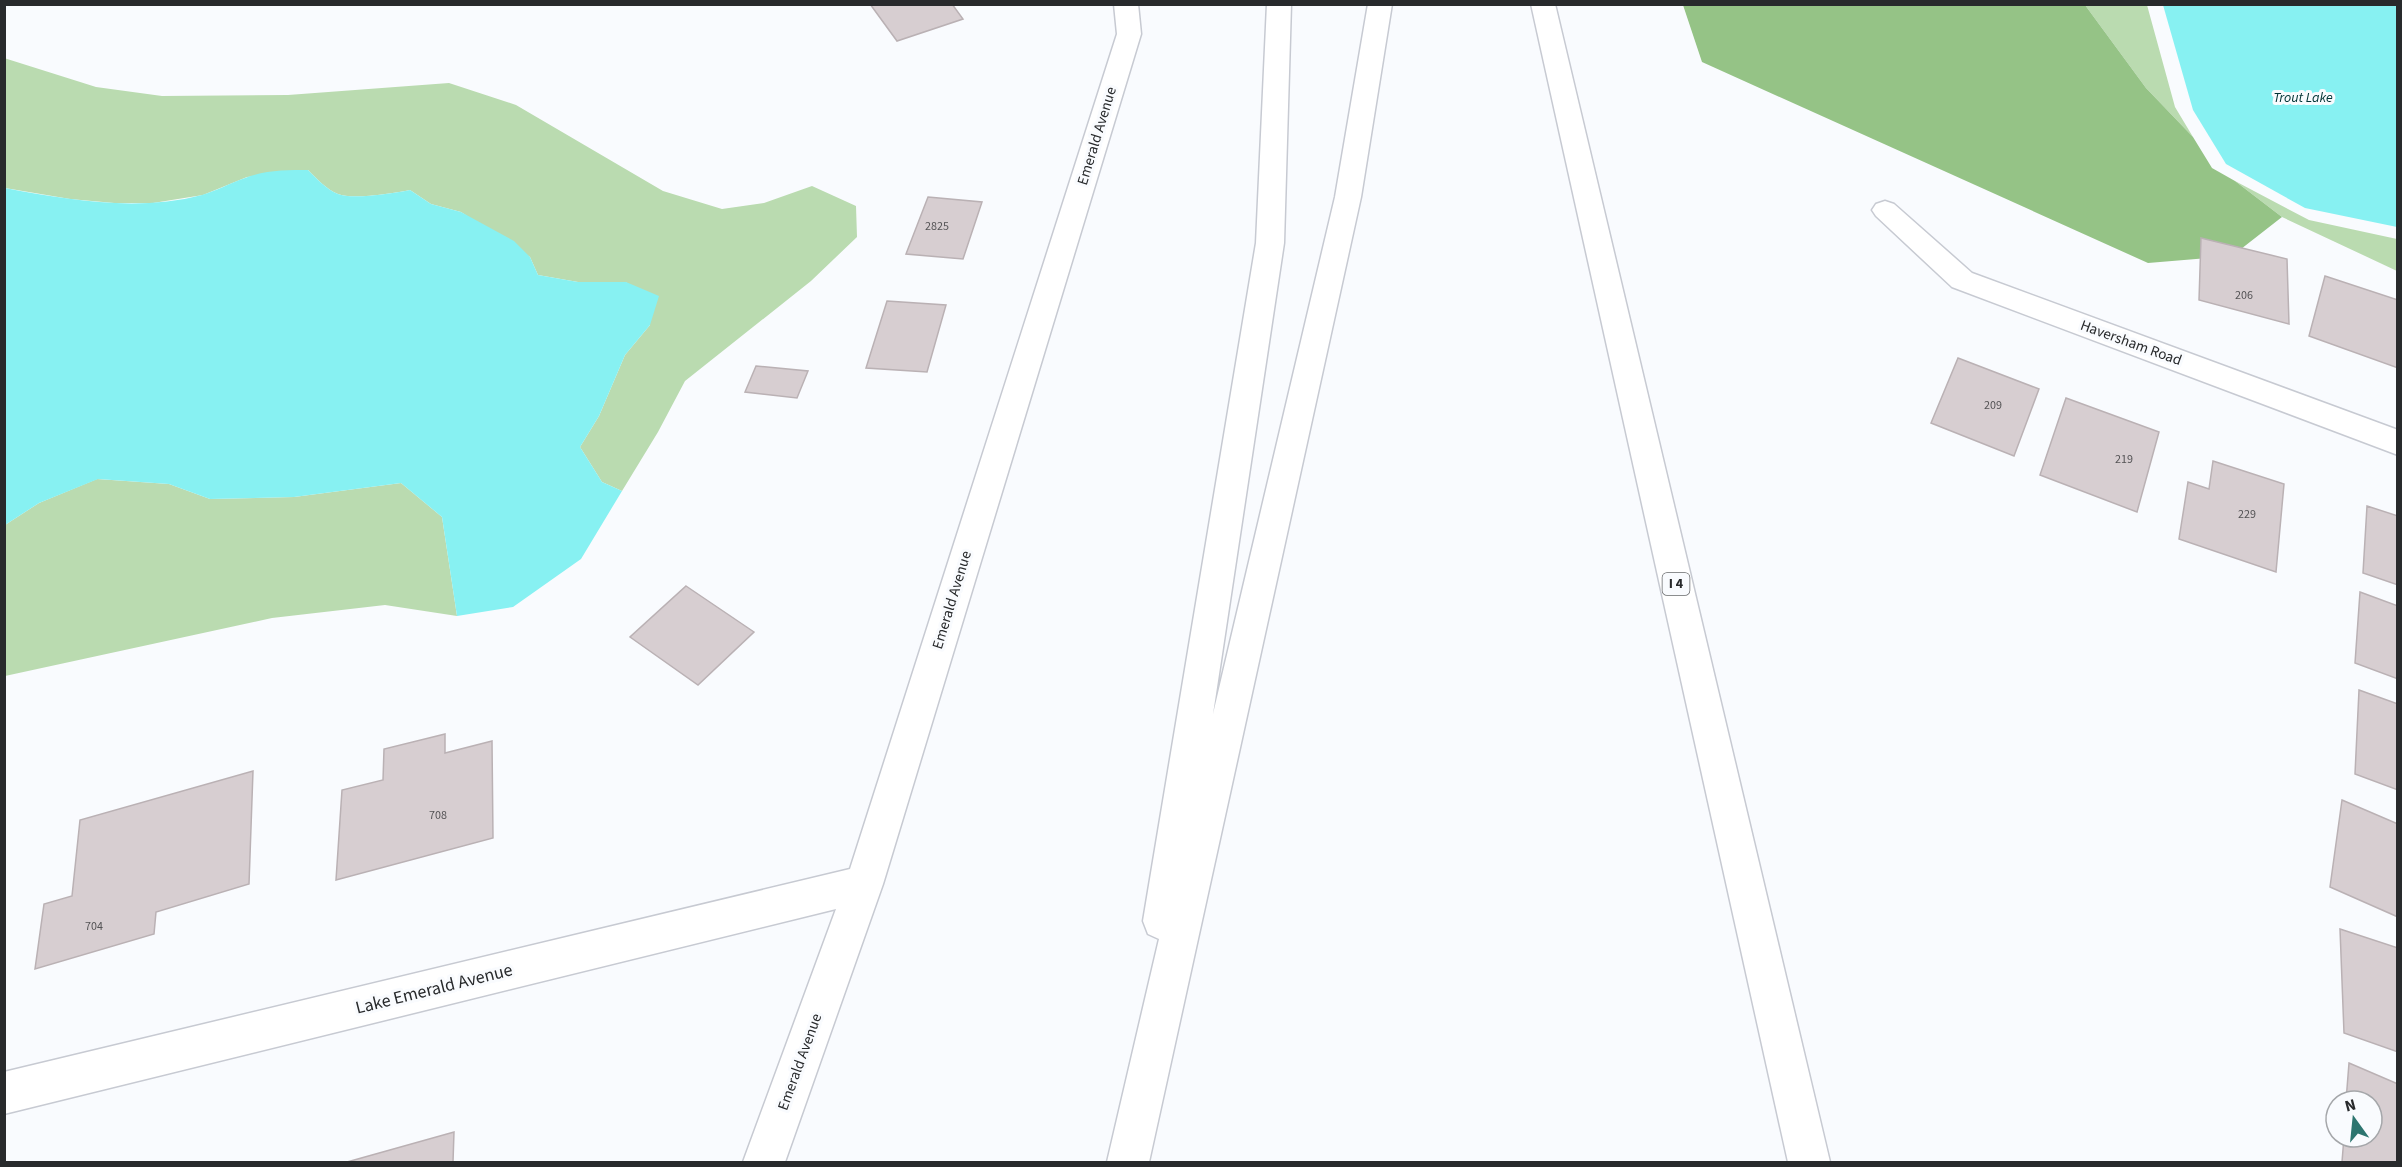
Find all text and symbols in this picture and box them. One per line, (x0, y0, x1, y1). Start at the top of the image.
street label: Emerald Avenue (1072, 84, 1122, 188)
water label: Trout Lake (2273, 88, 2333, 108)
house number: 2825 (925, 218, 949, 235)
house number: 206 (2235, 287, 2253, 304)
street label: Haversham Road (2077, 315, 2185, 371)
house number: 209 (1984, 397, 2002, 414)
house number: 219 (2115, 451, 2133, 468)
house number: 229 (2238, 506, 2256, 523)
street label: Emerald Avenue (927, 548, 977, 652)
road number: I 4 (1662, 573, 1690, 595)
house number: 708 (429, 807, 447, 824)
house number: 704 (85, 918, 103, 935)
street label: Lake Emerald Avenue (353, 957, 515, 1021)
street label: Emerald Avenue (773, 1011, 827, 1113)
north arrow (2324, 1089, 2384, 1149)
text: N (2342, 1093, 2358, 1117)

